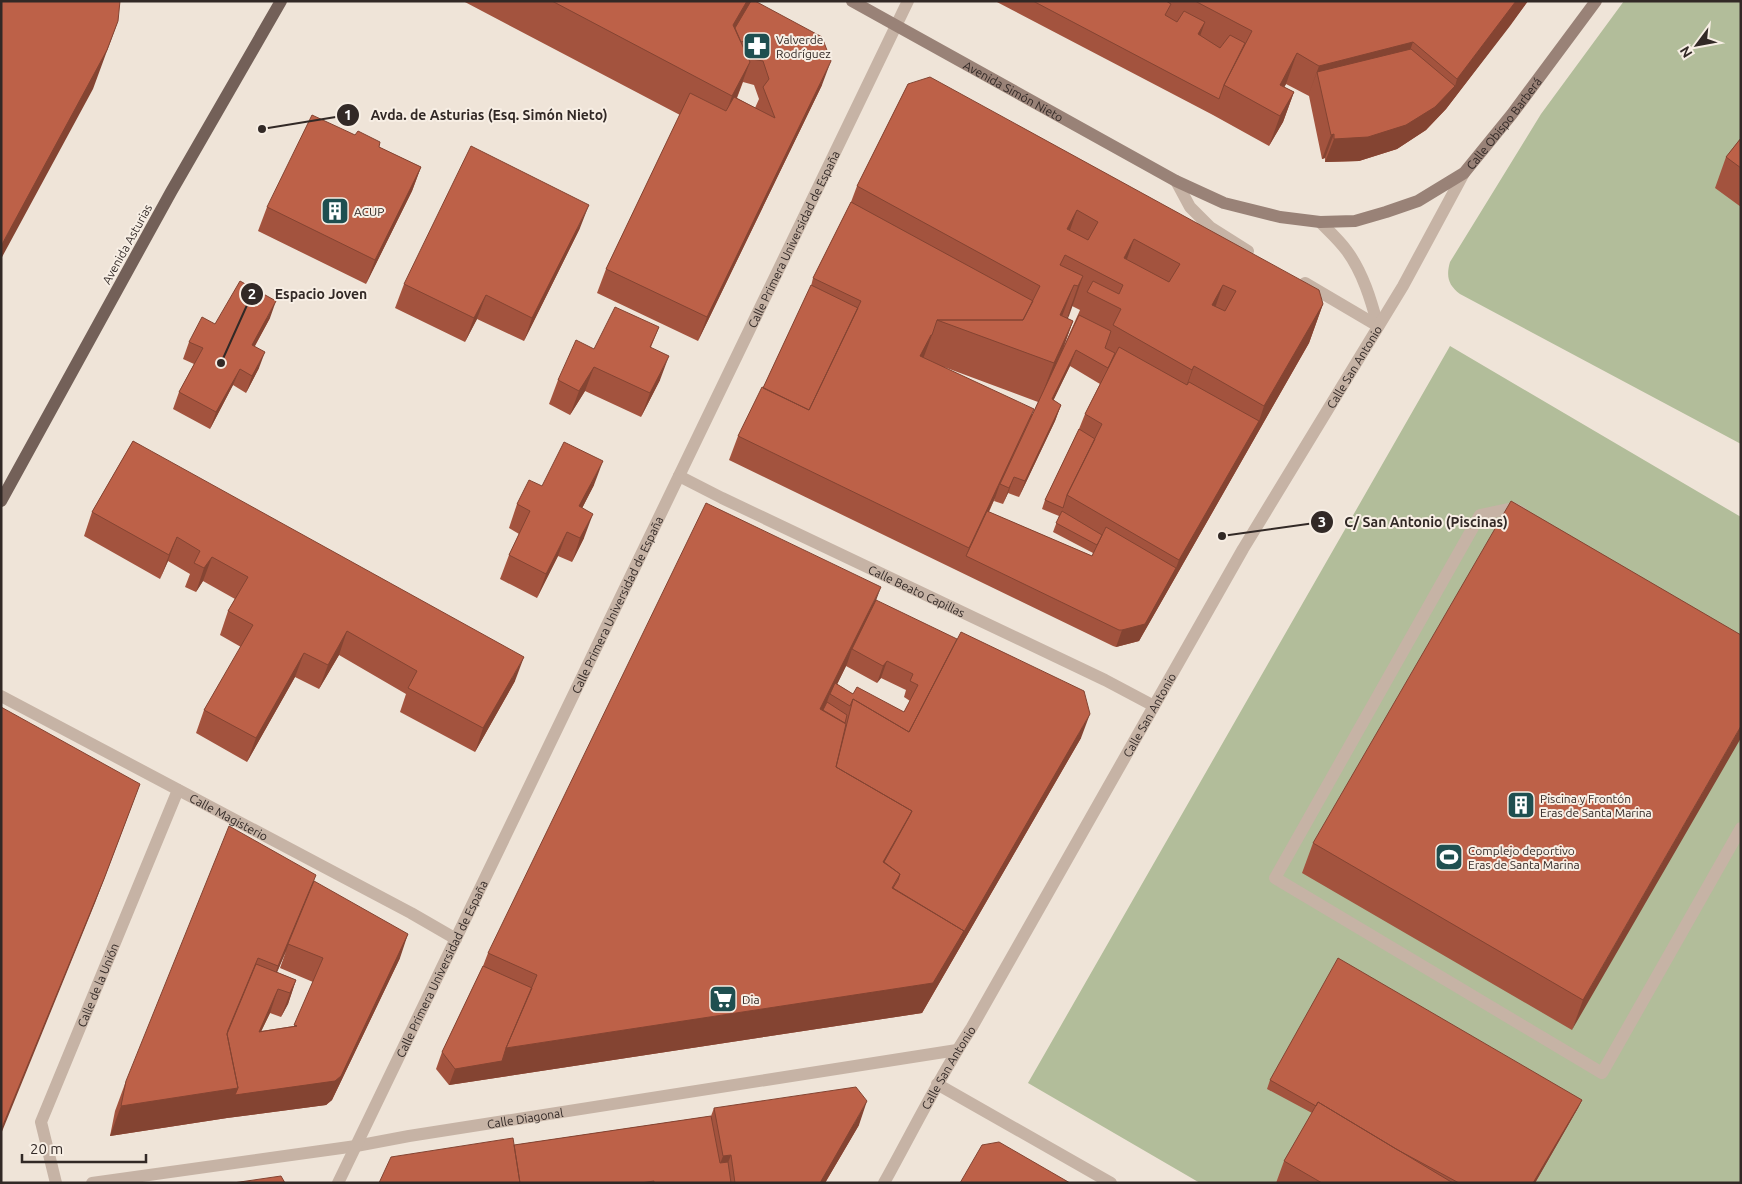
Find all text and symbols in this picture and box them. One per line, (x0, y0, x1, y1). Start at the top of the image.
north arrow (1672, 20, 1722, 70)
pharmacy icon: Valverde Rodríguez (742, 31, 772, 61)
place label: Valverde Rodríguez (776, 33, 831, 60)
text: N (1676, 43, 1696, 61)
street label: Avenida Simón Nieto (962, 58, 1066, 124)
street label: Calle Obispo Barberá (1463, 75, 1544, 172)
callout: Avda. de Asturias (Esq. Simón Nieto) (336, 100, 618, 129)
text: 1 (344, 106, 352, 123)
text: Avda. de Asturias (Esq. Simón Nieto) (370, 107, 608, 123)
street label: Calle Primera Universidad de España (745, 148, 841, 330)
building icon: ACUP (320, 196, 350, 226)
street label: Avenida Asturias (100, 202, 154, 286)
place label: ACUP (354, 205, 384, 218)
callout: Espacio Joven (240, 280, 378, 309)
text: 2 (248, 285, 256, 302)
text: Espacio Joven (275, 286, 367, 302)
street label: Calle San Antonio (1324, 323, 1384, 410)
callout: C/ San Antonio (Piscinas) (1310, 508, 1518, 537)
text: 3 (1318, 513, 1326, 530)
street label: Calle Primera Universidad de España (569, 514, 665, 695)
text: C/ San Antonio (Piscinas) (1344, 514, 1508, 530)
street label: Calle Beato Capillas (866, 562, 967, 619)
street label: Calle San Antonio (1120, 671, 1178, 759)
building icon: Piscina y Frontón Eras de Santa Marina (1506, 790, 1536, 820)
street label: Calle Magisterio (188, 791, 270, 843)
place label: Piscina y Frontón Eras de Santa Marina (1540, 792, 1652, 819)
sports icon: Complejo deportivo Eras de Santa Marina (1434, 842, 1464, 872)
place label: Complejo deportivo Eras de Santa Marina (1468, 844, 1580, 871)
street label: Calle Primera Universidad de España (393, 878, 490, 1059)
street label: Calle de la Unión (74, 941, 121, 1029)
supermarket icon: Dia (708, 984, 738, 1014)
place label: Dia (742, 993, 760, 1006)
street label: Calle San Antonio (919, 1023, 977, 1112)
street label: Calle Diagonal (486, 1105, 564, 1130)
scale bar (22, 1132, 146, 1164)
text: 20 m (30, 1140, 63, 1157)

